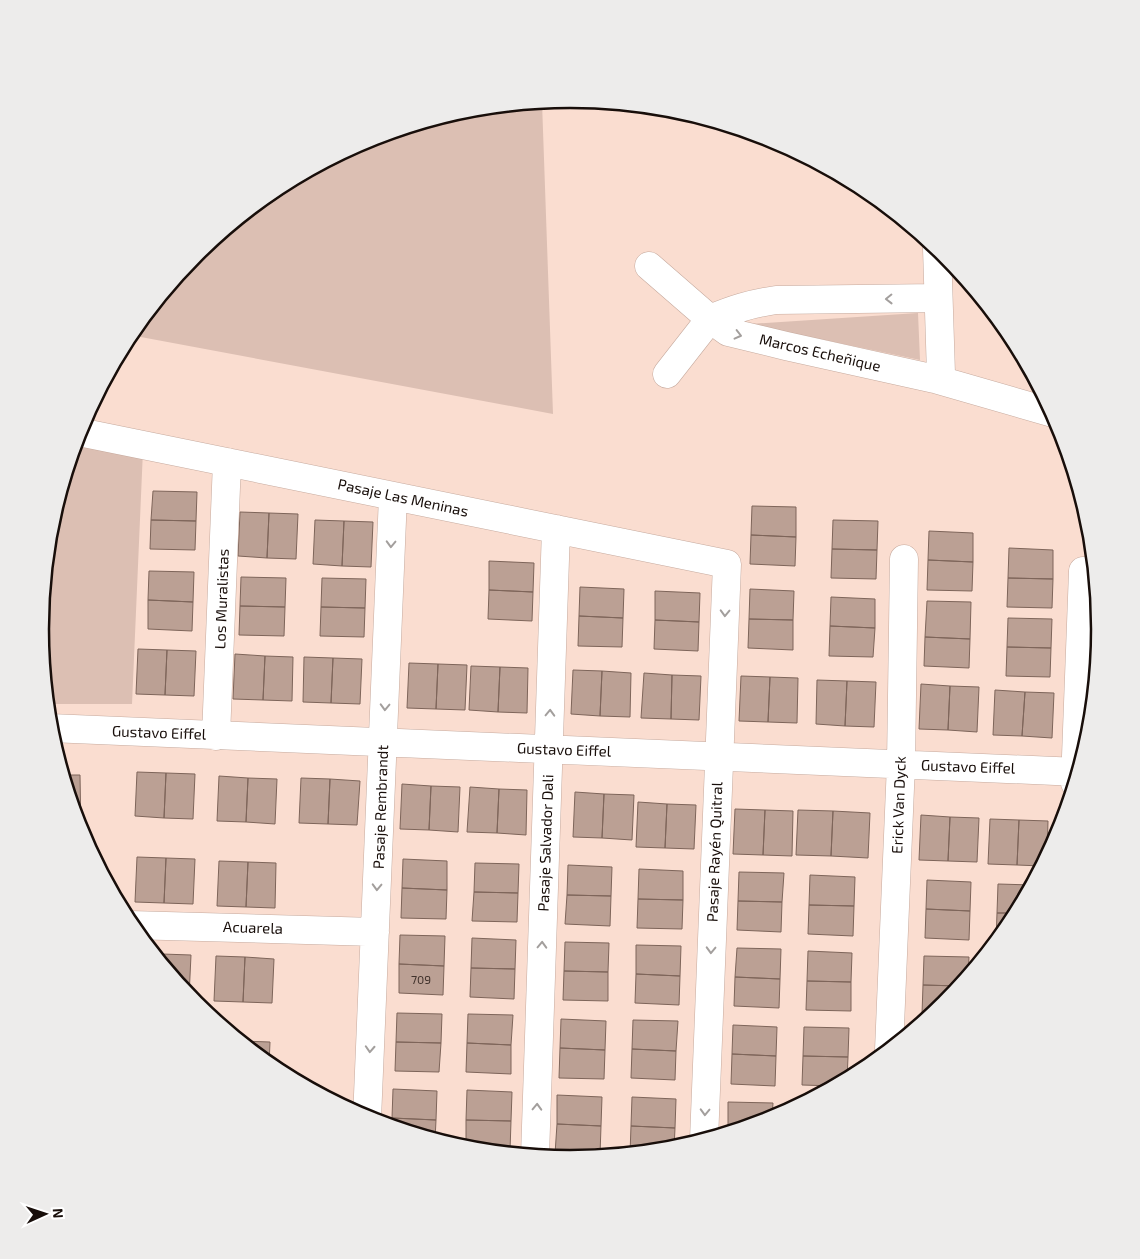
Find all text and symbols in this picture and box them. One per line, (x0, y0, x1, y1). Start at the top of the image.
one-way arrow (885, 294, 893, 304)
one-way arrow (733, 329, 742, 340)
street label: Marcos Echeñique (758, 329, 883, 375)
street label: Pasaje Las Meninas (336, 474, 470, 521)
one-way arrow (386, 541, 396, 549)
street label: Los Muralistas (210, 548, 232, 649)
one-way arrow (719, 609, 730, 617)
one-way arrow (379, 703, 390, 711)
one-way arrow (545, 708, 555, 716)
street label: Gustavo Eiffel (112, 721, 207, 743)
street label: Gustavo Eiffel (517, 738, 612, 760)
street label: Pasaje Rembrandt (369, 744, 392, 869)
street label: Erick Van Dyck (887, 755, 909, 854)
street label: Gustavo Eiffel (921, 755, 1016, 777)
street label: Pasaje Salvador Dali (534, 774, 557, 912)
street label: Pasaje Rayén Quitral (703, 781, 726, 922)
one-way arrow (372, 883, 383, 891)
street label: Acuarela (223, 917, 283, 937)
one-way arrow (537, 941, 548, 949)
one-way arrow (706, 946, 716, 954)
house number: 709 (411, 972, 431, 986)
one-way arrow (365, 1045, 376, 1053)
one-way arrow (532, 1103, 542, 1111)
one-way arrow (699, 1108, 710, 1116)
north arrow (20, 1189, 70, 1239)
text: N (50, 1208, 67, 1219)

